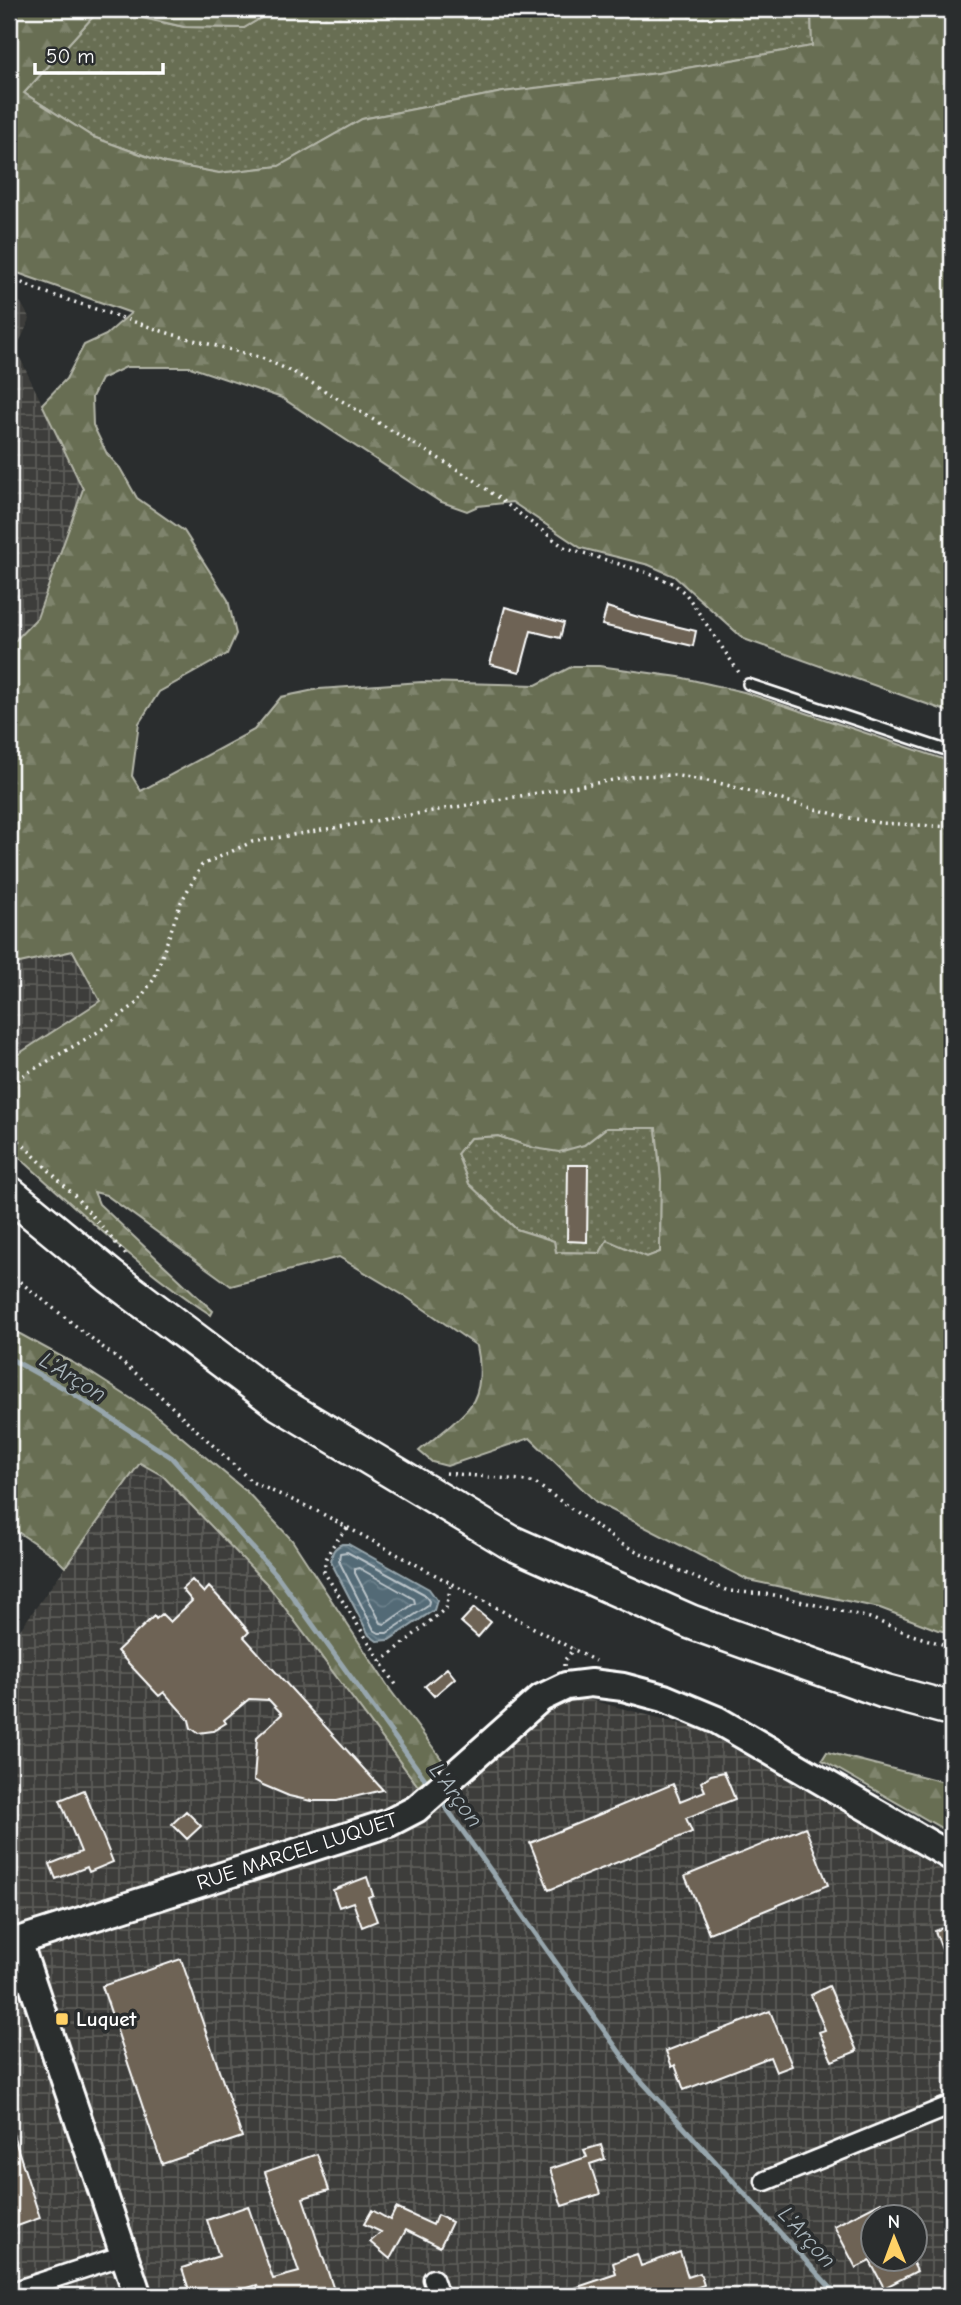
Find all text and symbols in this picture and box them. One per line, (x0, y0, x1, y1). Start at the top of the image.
scale bar (35, 32, 163, 76)
text: 50 m (46, 44, 95, 68)
water label: L'Arçon (35, 1346, 111, 1408)
water label: L'Arçon (424, 1757, 488, 1833)
street label: RUE MARCEL LUQUET (194, 1807, 400, 1895)
place label: Luquet (76, 2007, 138, 2031)
marker: Luquet (54, 2011, 70, 2027)
water label: L'Arçon (772, 2201, 842, 2273)
north arrow (860, 2204, 930, 2274)
text: N (887, 2211, 900, 2233)

